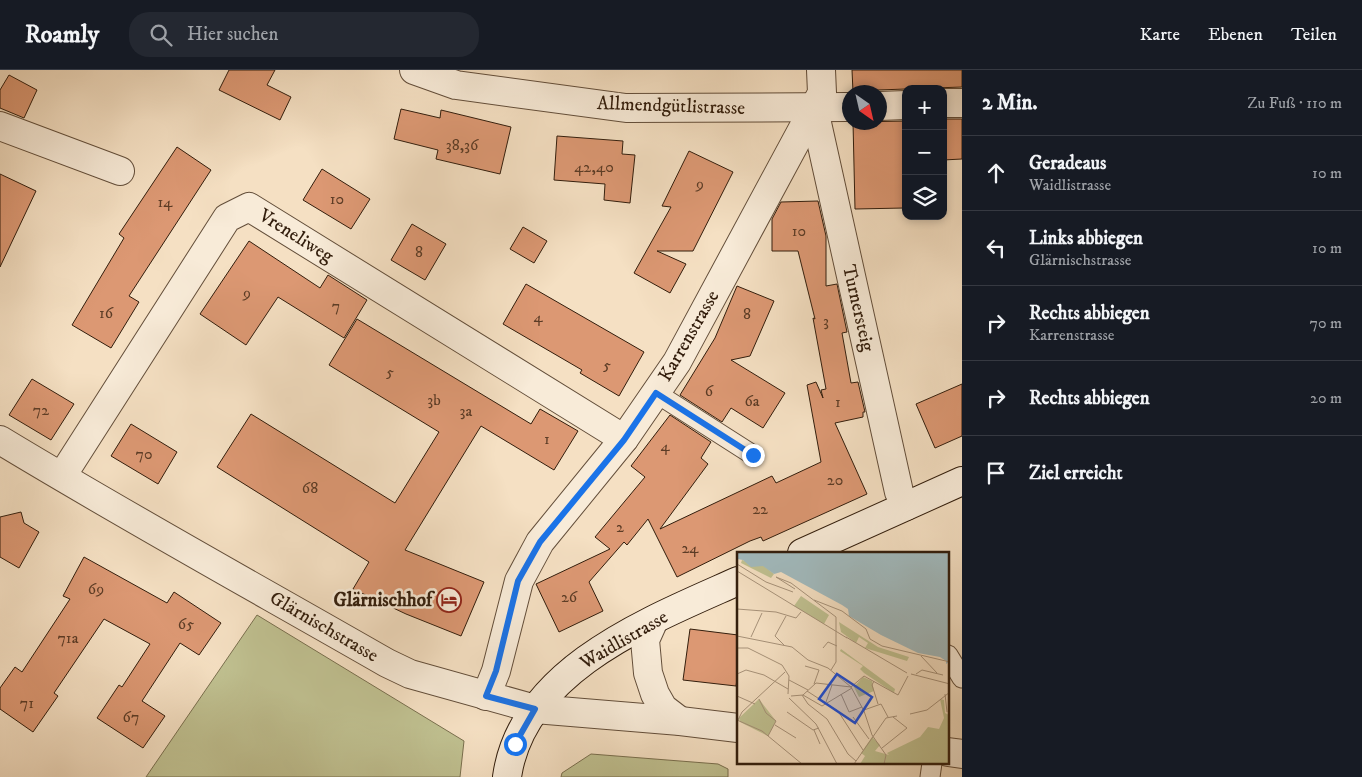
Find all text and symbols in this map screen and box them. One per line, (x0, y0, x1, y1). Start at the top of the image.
search box (129, 12, 479, 57)
text: Roamly (25, 20, 99, 50)
icon: search (147, 21, 175, 49)
text: Hier suchen (187, 23, 278, 46)
text: Karte (1140, 24, 1180, 46)
text: Ebenen (1208, 24, 1263, 46)
text: Teilen (1291, 24, 1337, 46)
north arrow (842, 85, 887, 130)
map controls (902, 85, 947, 220)
button: + (902, 85, 947, 130)
text: 2 Min. (982, 90, 1037, 116)
street label: Allmendgütlistrasse (597, 92, 746, 120)
text: Zu Fuß · 110 m (1247, 93, 1342, 113)
button: − (902, 130, 947, 175)
house number: 38,36 (446, 135, 479, 155)
text: Geradeaus (1029, 152, 1106, 175)
house number: 42,40 (574, 157, 614, 177)
icon: ahead (982, 159, 1010, 187)
text: 10 m (1312, 163, 1342, 183)
house number: 9 (695, 174, 704, 194)
button: layers (902, 175, 947, 220)
text: Waidlistrasse (1029, 175, 1111, 195)
house number: 10 (330, 189, 344, 209)
house number: 14 (157, 192, 173, 212)
street label: Vreneliweg (254, 204, 338, 268)
house number: 10 (792, 221, 806, 241)
text: Links abbiegen (1029, 227, 1143, 250)
icon: left (982, 234, 1010, 262)
text: 10 m (1312, 238, 1342, 258)
house number: 8 (415, 242, 423, 262)
text: Glärnischstrasse (1029, 250, 1131, 270)
street label: Turnersteig (837, 262, 879, 354)
house number: 9 (242, 283, 251, 303)
street label: Karrenstrasse (654, 286, 724, 386)
house number: 7 (332, 296, 340, 316)
text: Rechts abbiegen (1029, 302, 1150, 325)
house number: 16 (99, 303, 114, 323)
house number: 8 (743, 304, 751, 324)
house number: 4 (533, 307, 543, 327)
icon: right (982, 309, 1010, 337)
house number: 3 (823, 311, 829, 331)
text: 70 m (1310, 313, 1342, 333)
text: Karrenstrasse (1029, 325, 1114, 345)
house number: 5 (603, 355, 611, 375)
house number: 5 (386, 362, 394, 382)
house number: 6 (705, 381, 714, 401)
icon: right (982, 384, 1010, 412)
text: Rechts abbiegen (1029, 387, 1150, 410)
text: 20 m (1310, 388, 1342, 408)
house number: 3b (427, 390, 441, 410)
house number: 6a (744, 391, 760, 411)
house number: 1 (835, 392, 841, 412)
house number: 72 (33, 400, 49, 420)
house number: 3a (460, 401, 473, 421)
house number: 1 (544, 429, 550, 449)
house number: 4 (660, 436, 670, 456)
house number: 70 (135, 444, 153, 464)
route end (742, 444, 765, 467)
icon: arrive (982, 459, 1010, 487)
text: Ziel erreicht (1029, 462, 1123, 485)
house number: 20 (827, 470, 843, 490)
house number: 68 (302, 478, 318, 498)
house number: 22 (752, 499, 768, 519)
house number: 2 (616, 517, 624, 537)
house number: 24 (681, 538, 699, 558)
inset map (737, 552, 949, 764)
house number: 69 (88, 579, 104, 599)
street label: Glärnischstrasse (266, 587, 383, 667)
hotel icon: Glärnischhof (436, 587, 462, 613)
house number: 26 (561, 587, 578, 607)
place label: Glärnischhof (333, 589, 436, 612)
street label: Waidlistrasse (575, 606, 672, 675)
house number: 65 (178, 614, 194, 634)
house number: 71a (57, 628, 79, 648)
house number: 71 (20, 693, 34, 713)
house number: 67 (123, 707, 139, 727)
route start (504, 733, 527, 756)

